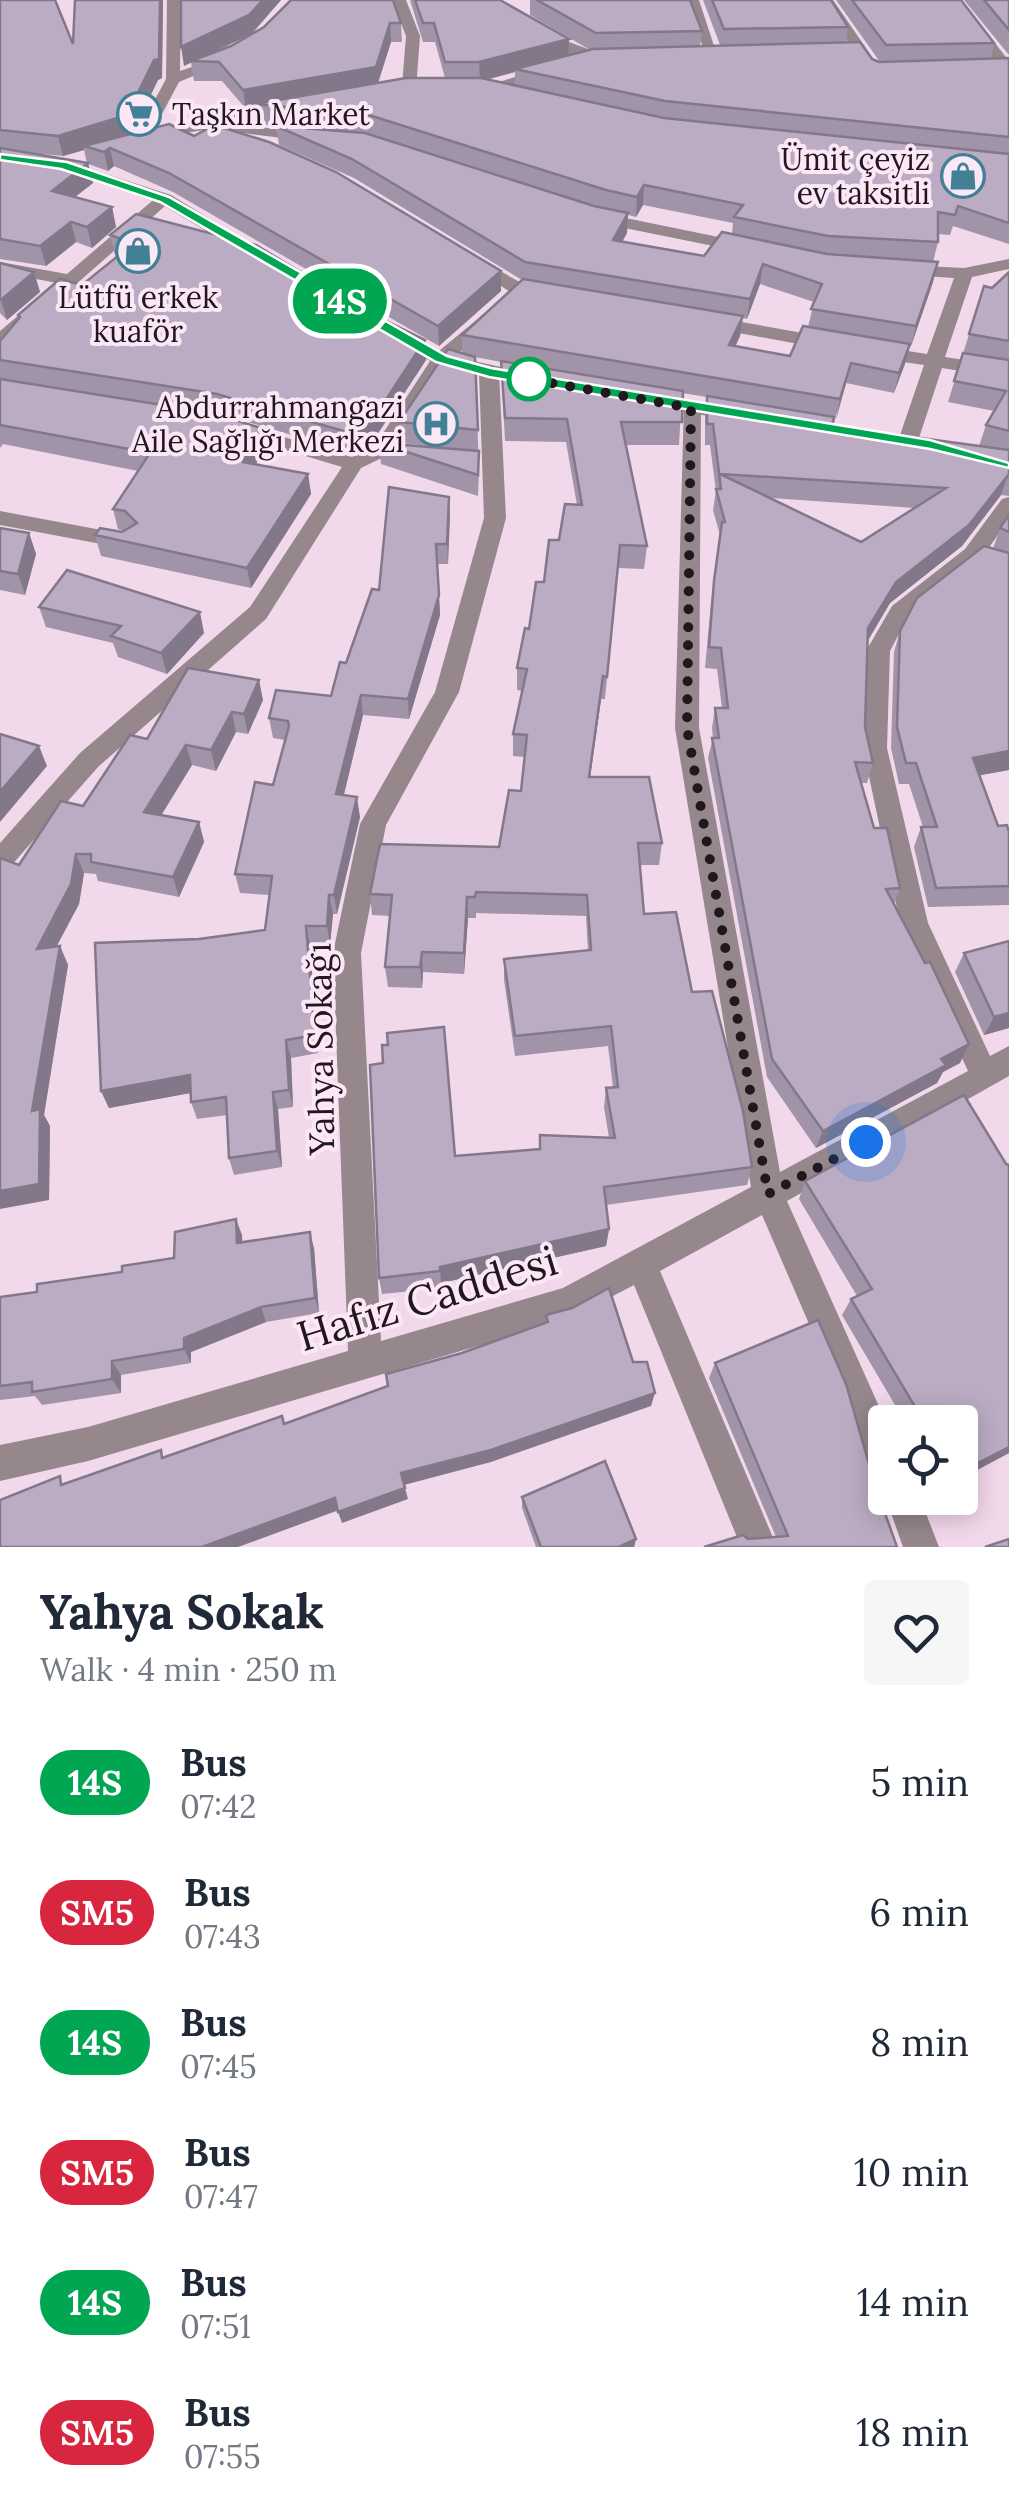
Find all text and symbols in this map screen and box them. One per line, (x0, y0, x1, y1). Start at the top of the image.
supermarket icon: Taşkın Market (116, 91, 162, 137)
place label: Taşkın Market (172, 95, 370, 133)
place label: Ümit çeyiz ev taksitli (781, 140, 930, 212)
shop icon: Ümit çeyiz ev taksitli (940, 153, 986, 199)
shop icon: Lütfü erkek kuaför (115, 228, 161, 274)
line badge: 14S (282, 268, 398, 334)
place label: Lütfü erkek kuaför (58, 278, 218, 350)
text: 14S (313, 279, 367, 324)
unlabelled marker (508, 358, 550, 400)
place label: Abdurrahmangazi Aile Sağlığı Merkezi (131, 388, 404, 461)
hospital icon: Abdurrahmangazi Aile Sağlığı Merkezi (413, 401, 459, 447)
street label: Yahya Sokağı (296, 943, 344, 1156)
your location (841, 1117, 891, 1167)
street label: Hafız Caddesi (290, 1233, 564, 1363)
map controls (868, 1405, 978, 1515)
button: locate (868, 1405, 978, 1515)
button: heart (864, 1580, 969, 1685)
text: Yahya Sokak (40, 1581, 324, 1642)
text: Walk · 4 min · 250 m (40, 1649, 337, 1690)
text: Bus (180, 1738, 247, 1786)
text: 5 min (871, 1758, 969, 1806)
text: 14S (68, 1760, 122, 1805)
text: 07:42 (180, 1786, 256, 1827)
text: Bus (184, 1868, 251, 1916)
text: 6 min (869, 1888, 969, 1936)
text: SM5 (60, 1890, 134, 1935)
text: 07:43 (184, 1916, 261, 1957)
text: Bus (180, 1998, 247, 2046)
text: 8 min (870, 2018, 969, 2066)
text: 14S (68, 2020, 122, 2065)
text: 07:45 (180, 2046, 257, 2087)
text: Bus (184, 2128, 251, 2176)
text: 10 min (854, 2148, 969, 2196)
text: SM5 (60, 2150, 134, 2195)
text: 07:47 (184, 2176, 258, 2217)
text: Bus (180, 2258, 247, 2306)
text: 14 min (857, 2278, 969, 2326)
text: 14S (68, 2280, 122, 2325)
text: 07:51 (180, 2306, 251, 2347)
text: Bus (184, 2388, 251, 2436)
text: 18 min (856, 2408, 969, 2456)
text: SM5 (60, 2410, 134, 2455)
text: 07:55 (184, 2436, 261, 2477)

